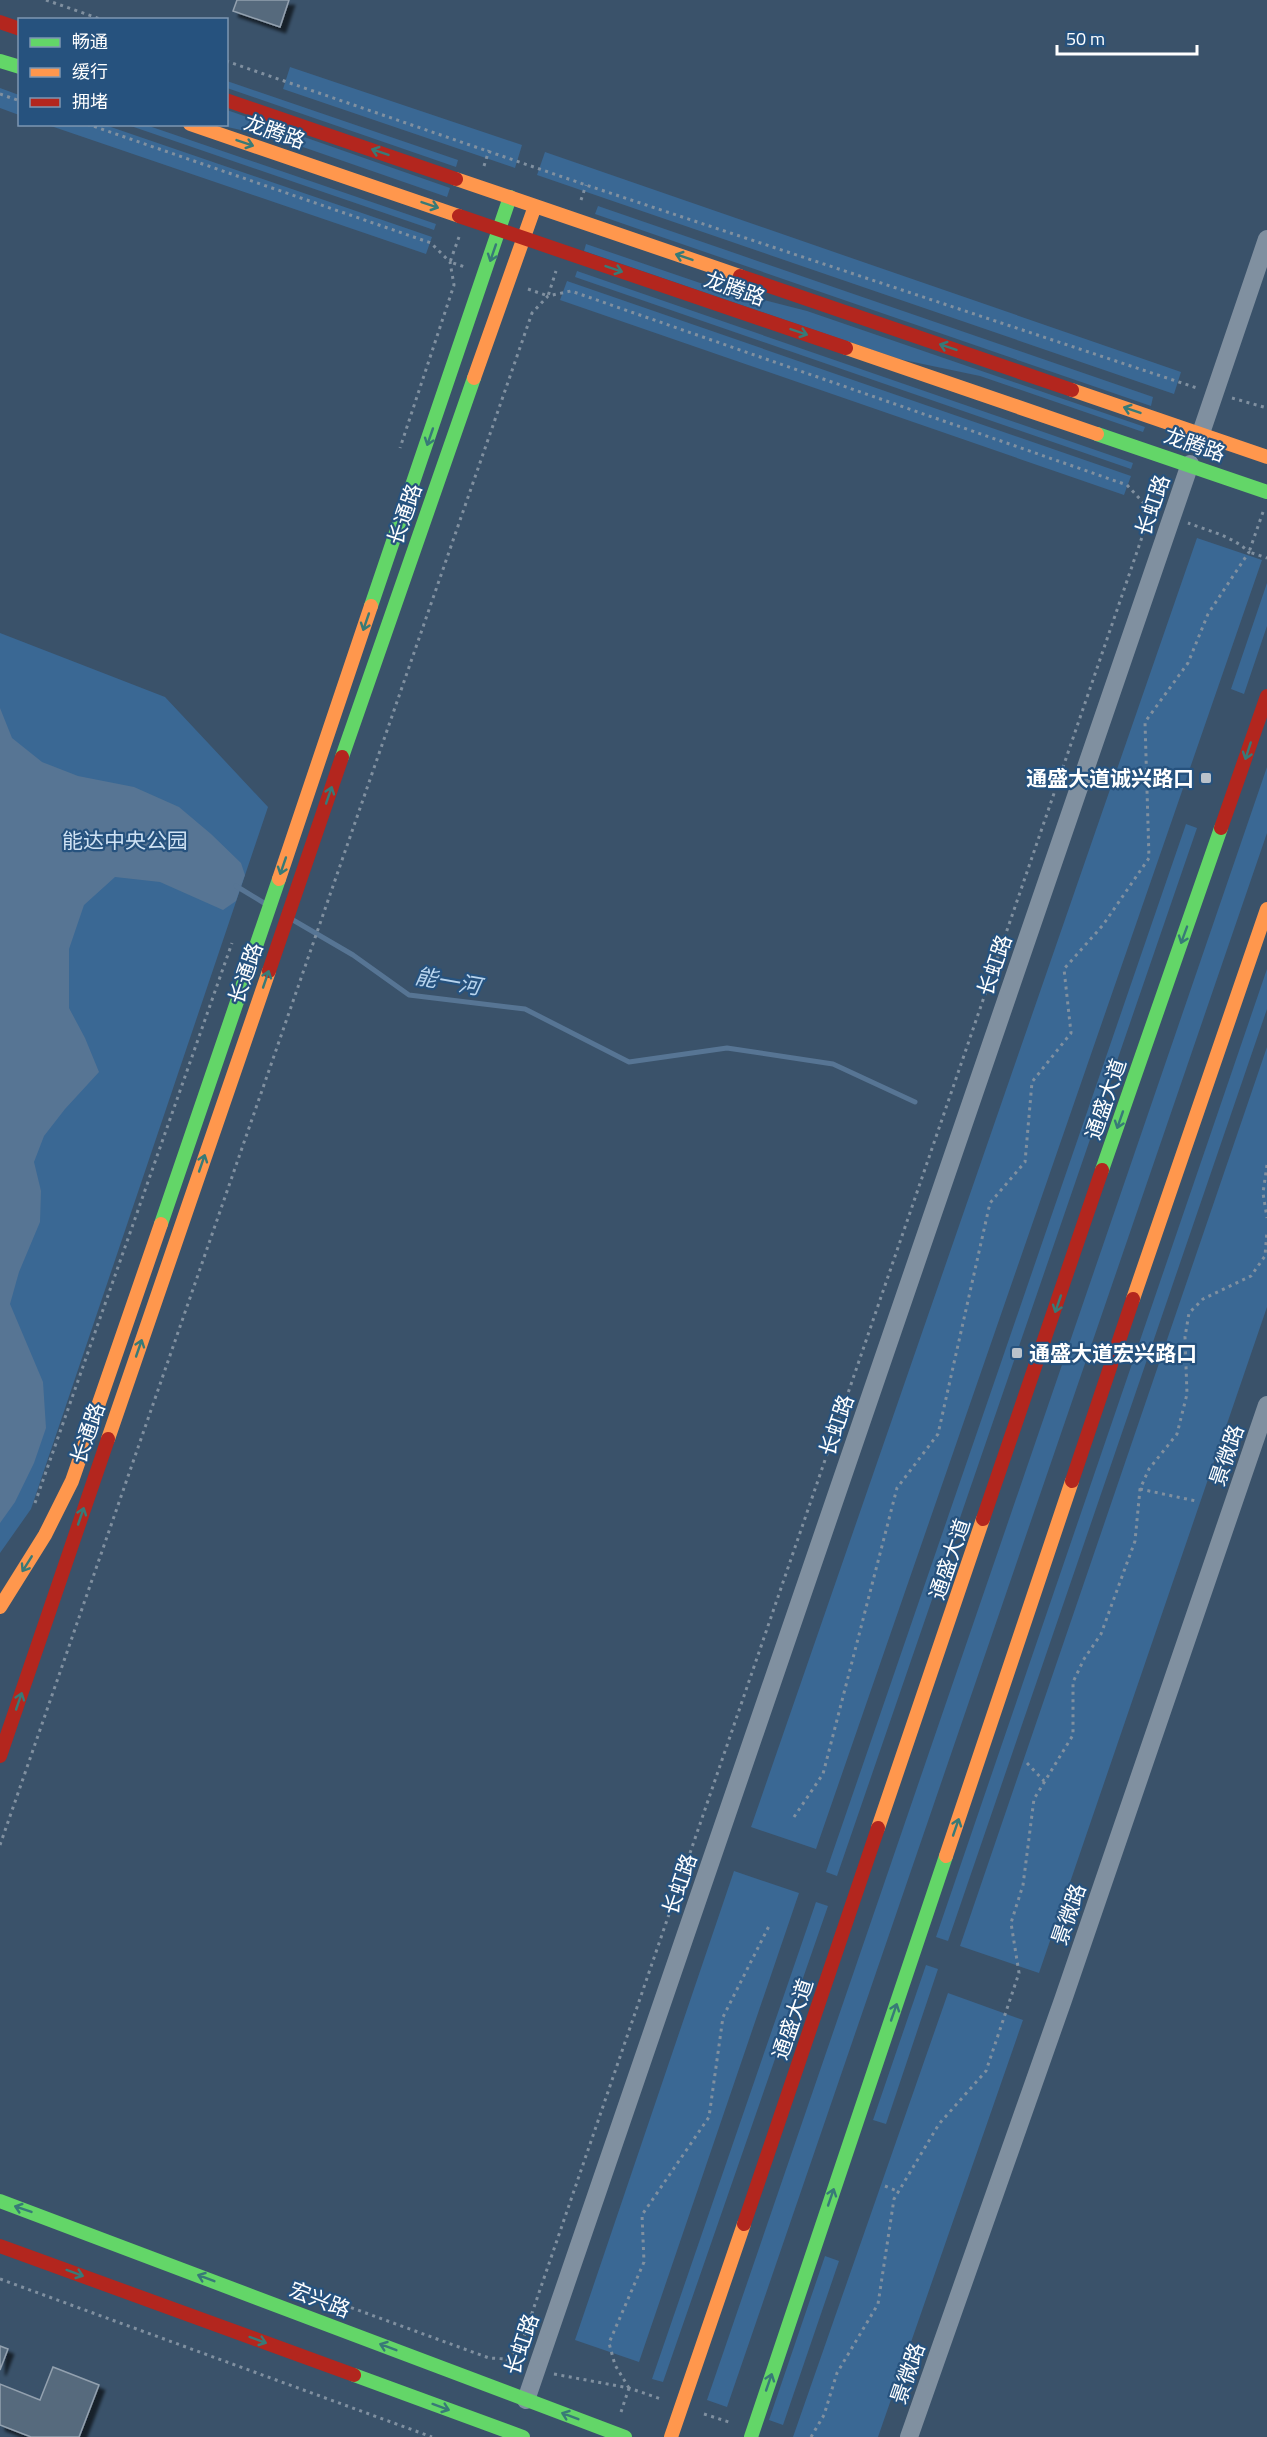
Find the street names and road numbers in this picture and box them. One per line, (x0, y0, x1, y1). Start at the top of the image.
street label: 龙腾路 (240, 106, 310, 156)
street label: 龙腾路 (700, 263, 770, 313)
street label: 龙腾路 (1160, 419, 1230, 469)
street label: 长虹路 (1127, 470, 1177, 540)
street label: 长通路 (379, 479, 429, 549)
street label: 长虹路 (969, 930, 1019, 1000)
street label: 长通路 (220, 938, 270, 1008)
street label: 通盛大道 (1076, 1054, 1134, 1144)
street label: 长虹路 (811, 1390, 861, 1460)
street label: 长通路 (62, 1398, 112, 1468)
street label: 景微路 (1201, 1420, 1251, 1490)
street label: 通盛大道 (920, 1514, 978, 1604)
street label: 长虹路 (654, 1849, 704, 1919)
street label: 景微路 (1043, 1879, 1093, 1949)
street label: 通盛大道 (763, 1974, 821, 2064)
street label: 宏兴路 (285, 2273, 355, 2325)
street label: 长虹路 (496, 2309, 546, 2379)
street label: 景微路 (882, 2338, 932, 2408)

